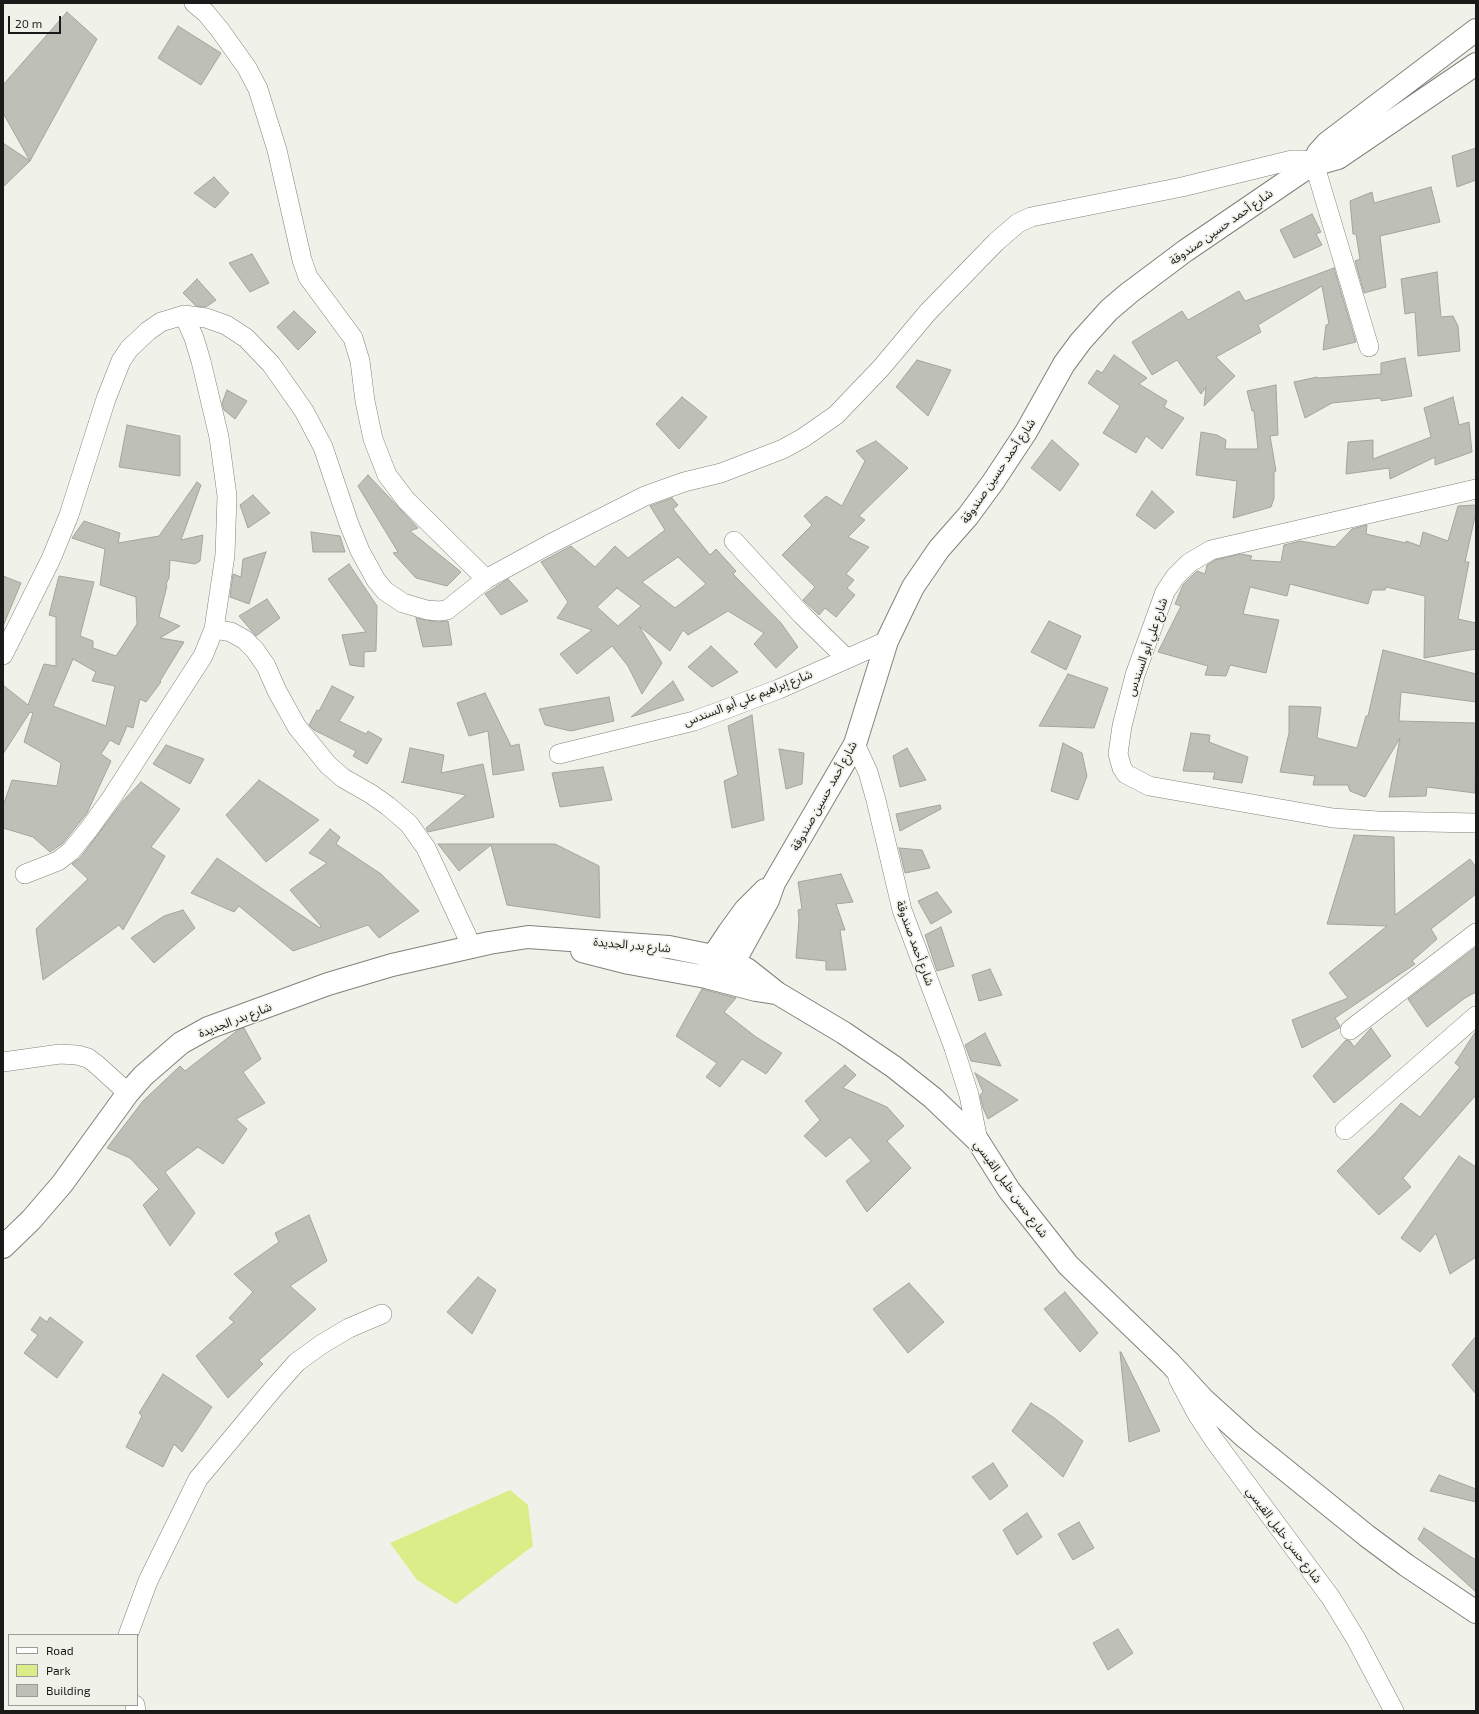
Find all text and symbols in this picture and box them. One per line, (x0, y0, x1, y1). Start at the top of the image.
scale bar (10, 8, 63, 34)
text: 20 m (15, 16, 42, 30)
street label: شارع أحمد حسين صندوقة (1166, 186, 1276, 268)
street label: شارع أحمد حسين صندوقة (958, 416, 1038, 526)
street label: شارع علي أبو السندس (1123, 596, 1171, 698)
street label: شارع إبراهيم علي أبو السندس (682, 667, 814, 729)
street label: شارع أحمد حسين صندوقة (788, 739, 860, 853)
street label: شارع أحمد صندوقة (893, 898, 937, 988)
street label: شارع بدر الجديدة (593, 934, 671, 956)
street label: شارع بدر الجديدة (196, 999, 274, 1041)
street label: شارع حسن خليل القيسي (971, 1138, 1051, 1240)
street label: شارع حسن خليل القيسي (1243, 1484, 1325, 1586)
legend (8, 1634, 138, 1706)
text: Road (46, 1643, 74, 1657)
text: Park (46, 1663, 71, 1677)
text: Building (46, 1683, 90, 1697)

